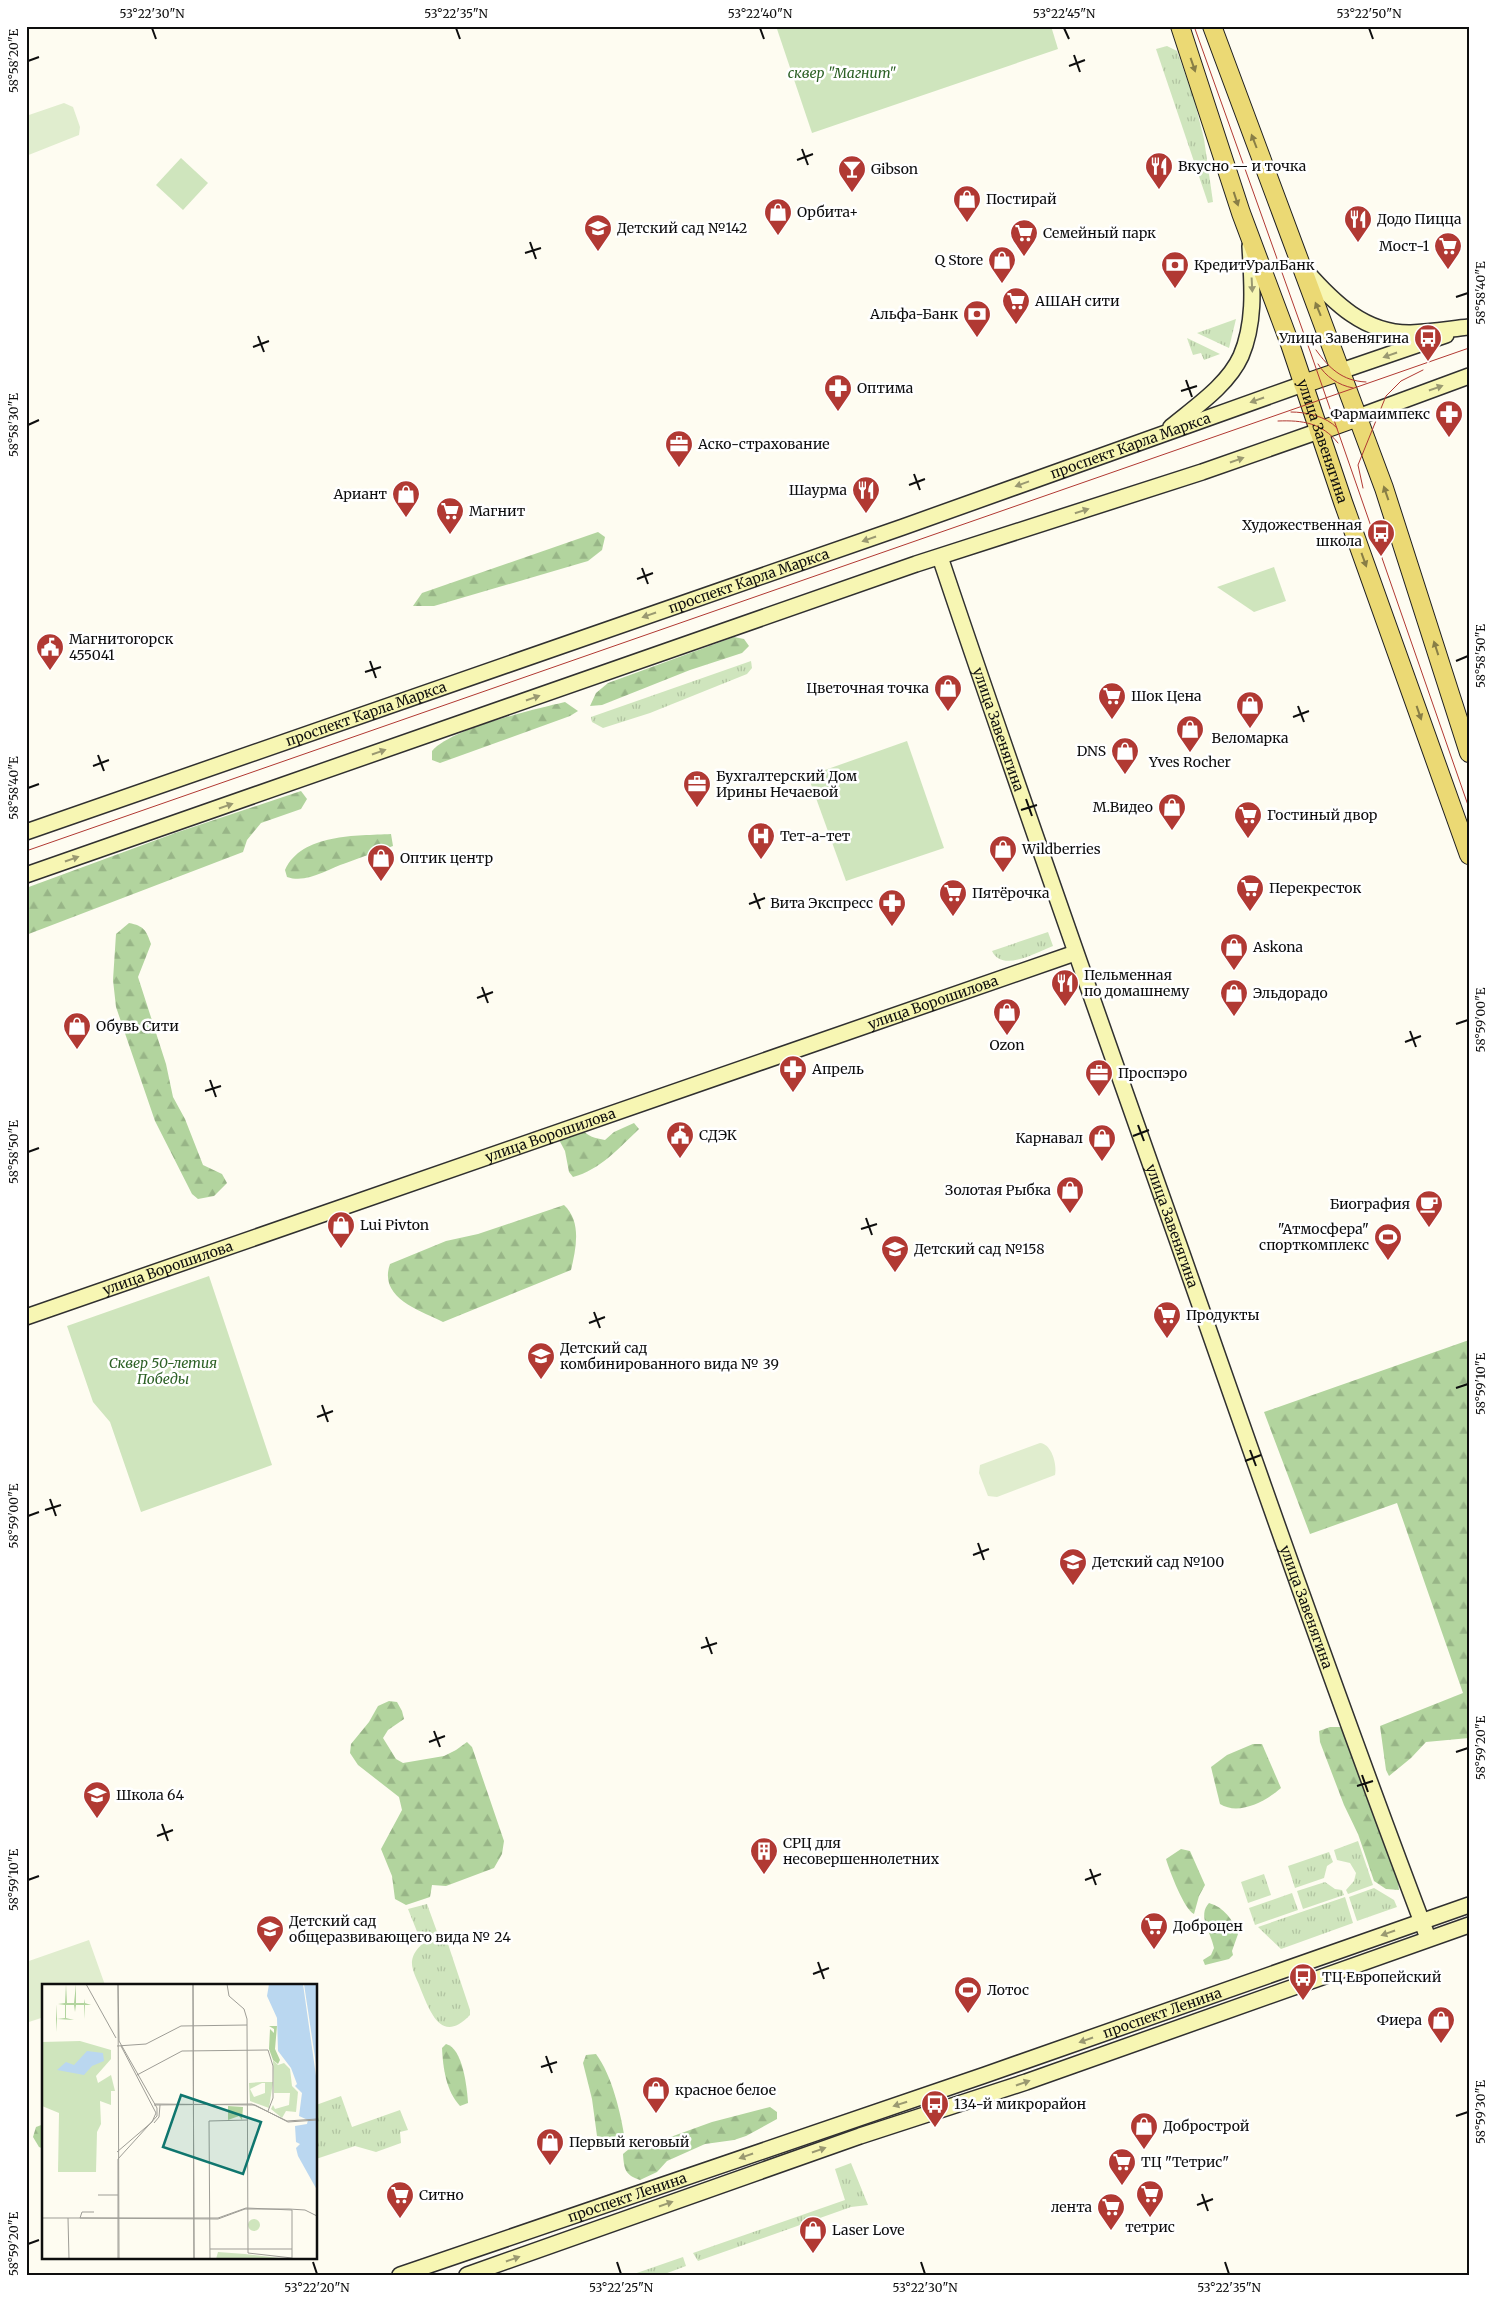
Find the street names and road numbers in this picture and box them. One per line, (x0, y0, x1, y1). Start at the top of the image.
street label: улица Завенягина (1293, 377, 1352, 506)
street label: проспект Карла Маркса (1048, 409, 1213, 483)
street label: проспект Карла Маркса (666, 544, 832, 617)
street label: улица Завенягина (969, 665, 1028, 794)
street label: проспект Карла Маркса (283, 677, 449, 750)
street label: улица Ворошилова (865, 971, 1001, 1033)
street label: улица Ворошилова (483, 1104, 618, 1166)
street label: улица Завенягина (1142, 1162, 1202, 1291)
street label: улица Ворошилова (100, 1237, 236, 1299)
street label: улица Завенягина (1276, 1543, 1337, 1672)
street label: проспект Ленина (1100, 1983, 1224, 2042)
street label: проспект Ленина (565, 2169, 689, 2226)

